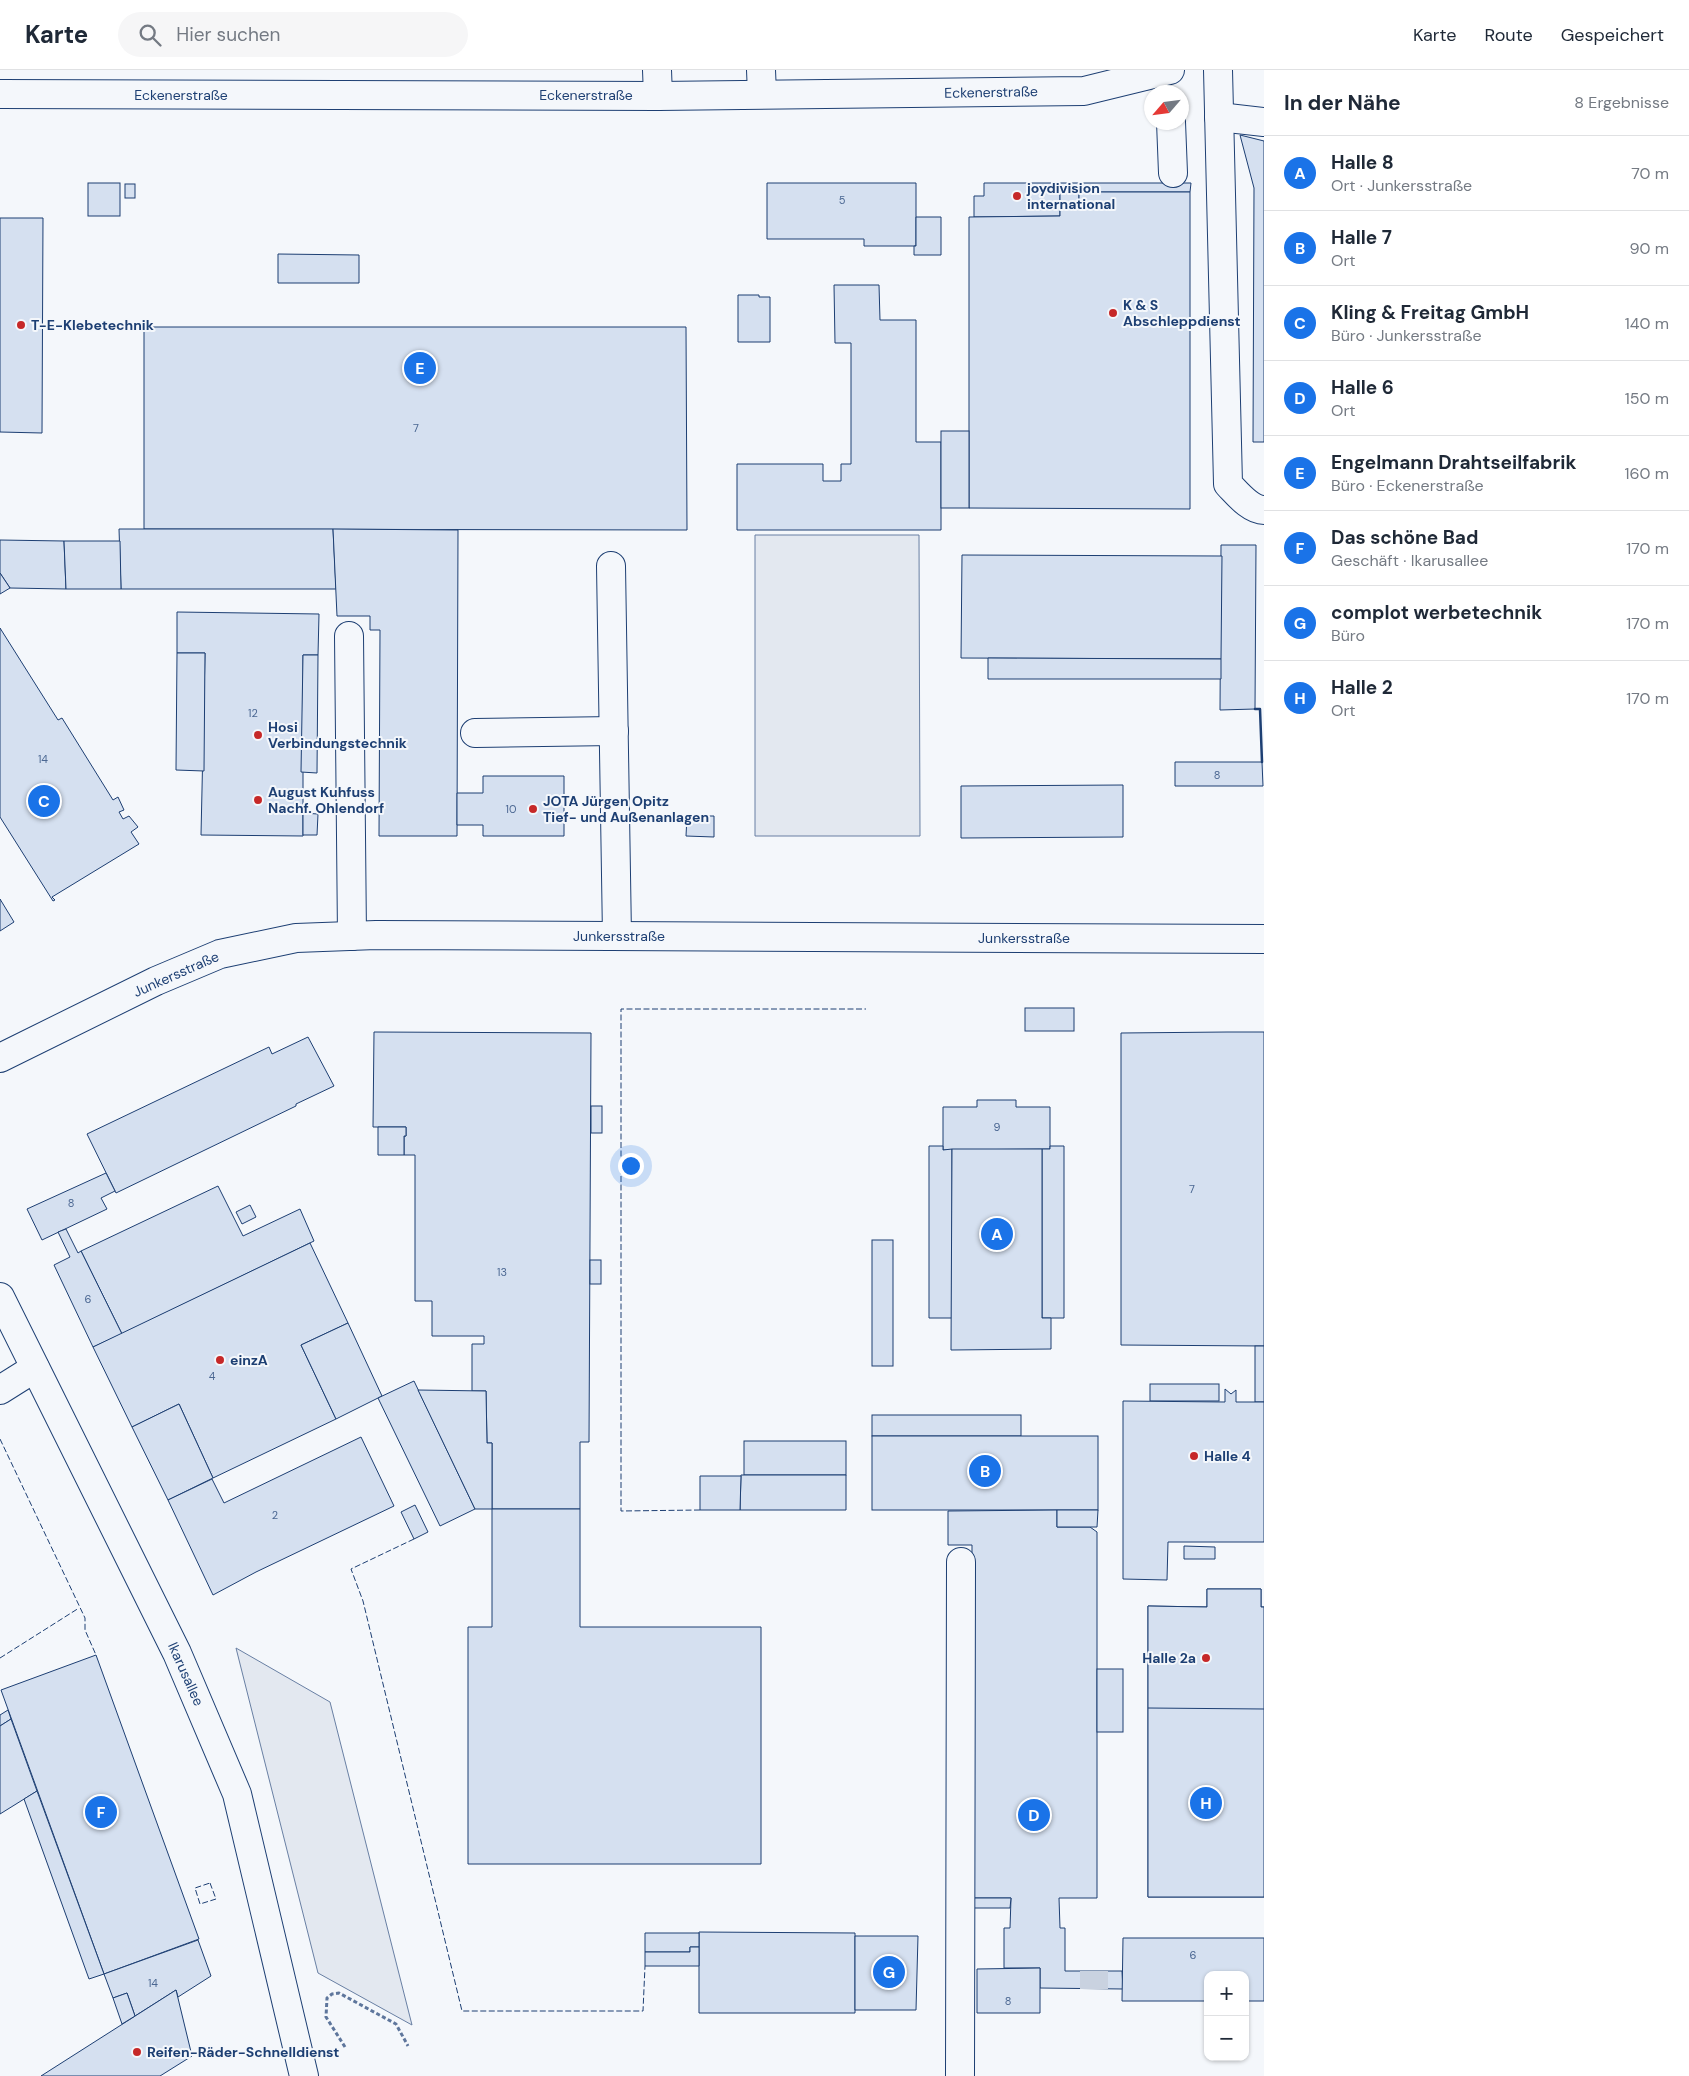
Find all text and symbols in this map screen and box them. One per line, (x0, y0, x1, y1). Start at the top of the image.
search box (118, 12, 468, 57)
text: Karte (25, 19, 88, 50)
icon: search (136, 21, 164, 49)
text: Hier suchen (176, 22, 281, 47)
text: Karte (1413, 23, 1457, 47)
text: Route (1485, 23, 1533, 47)
text: Gespeichert (1561, 23, 1664, 47)
street label: Eckenerstraße (944, 82, 1038, 102)
north arrow (1144, 85, 1189, 130)
street label: Eckenerstraße (134, 86, 228, 104)
street label: Eckenerstraße (539, 86, 633, 104)
text: In der Nähe (1284, 89, 1401, 117)
text: 8 Ergebnisse (1574, 92, 1669, 113)
text: Halle 8 (1331, 150, 1394, 175)
text: A (1294, 163, 1306, 184)
text: 70 m (1631, 163, 1669, 184)
text: Ort · Junkersstraße (1331, 175, 1472, 196)
place label: joydivision international (1026, 179, 1115, 213)
marker: joydivision international (1011, 190, 1023, 202)
house number: 5 (839, 193, 846, 207)
text: Halle 7 (1331, 225, 1392, 250)
text: B (1295, 238, 1305, 259)
text: 90 m (1629, 238, 1669, 259)
text: Ort (1331, 250, 1356, 271)
place label: K & S Abschleppdienst (1123, 296, 1241, 330)
text: Kling & Freitag GmbH (1331, 300, 1529, 325)
marker: K & S Abschleppdienst (1107, 307, 1119, 319)
text: C (1294, 313, 1306, 334)
text: 140 m (1625, 313, 1669, 334)
place label: T-E-Klebetechnik (31, 316, 154, 334)
marker: T-E-Klebetechnik (15, 319, 27, 331)
text: Büro · Junkersstraße (1331, 325, 1482, 346)
pin: E (404, 349, 436, 387)
text: Halle 6 (1331, 375, 1394, 400)
text: D (1294, 388, 1306, 409)
text: 150 m (1625, 388, 1669, 409)
text: Ort (1331, 400, 1356, 421)
house number: 7 (413, 421, 419, 435)
text: Engelmann Drahtseilfabrik (1331, 450, 1577, 475)
text: E (1295, 463, 1305, 484)
text: 160 m (1625, 463, 1669, 484)
text: Büro · Eckenerstraße (1331, 475, 1484, 496)
text: Das schöne Bad (1331, 525, 1478, 550)
text: F (1296, 538, 1304, 559)
text: 170 m (1626, 538, 1669, 559)
text: Geschäft · Ikarusallee (1331, 550, 1488, 571)
text: complot werbetechnik (1331, 600, 1542, 625)
text: G (1294, 613, 1306, 634)
text: 170 m (1626, 613, 1669, 634)
text: Büro (1331, 625, 1365, 646)
text: Halle 2 (1331, 675, 1393, 700)
text: H (1294, 688, 1306, 709)
text: 170 m (1626, 688, 1669, 709)
text: Ort (1331, 700, 1356, 721)
house number: 12 (248, 706, 258, 720)
place label: Hosi Verbindungstechnik (268, 718, 407, 752)
marker: Hosi Verbindungstechnik (252, 729, 264, 741)
house number: 14 (38, 752, 48, 766)
house number: 8 (1214, 768, 1220, 782)
pin: C (28, 782, 60, 820)
place label: August Kuhfuss Nachf. Ohlendorf (268, 783, 384, 817)
place label: JOTA Jürgen Opitz Tief- und Außenanlagen (543, 792, 709, 826)
marker: August Kuhfuss Nachf. Ohlendorf (252, 794, 264, 806)
house number: 10 (506, 802, 516, 816)
marker: JOTA Jürgen Opitz Tief- und Außenanlagen (527, 803, 539, 815)
street label: Junkersstraße (573, 927, 665, 945)
street label: Junkersstraße (978, 929, 1070, 947)
street label: Junkersstraße (130, 947, 222, 1001)
house number: 9 (994, 1120, 1001, 1134)
your location (618, 1153, 644, 1179)
house number: 7 (1189, 1182, 1195, 1196)
house number: 8 (68, 1196, 74, 1210)
pin: A (981, 1215, 1013, 1253)
house number: 13 (497, 1265, 507, 1279)
house number: 6 (85, 1292, 92, 1306)
place label: einzA (230, 1351, 268, 1369)
marker: einzA (214, 1354, 226, 1366)
house number: 4 (209, 1369, 216, 1383)
place label: Halle 4 (1204, 1447, 1251, 1465)
marker: Halle 4 (1188, 1450, 1200, 1462)
pin: B (969, 1452, 1001, 1490)
house number: 2 (272, 1508, 278, 1522)
street label: Ikarusallee (164, 1639, 208, 1709)
place label: Halle 2a (1142, 1649, 1196, 1667)
marker: Halle 2a (1200, 1652, 1212, 1664)
pin: H (1190, 1784, 1222, 1822)
pin: F (85, 1793, 117, 1831)
pin: D (1018, 1796, 1050, 1834)
house number: 6 (1190, 1948, 1197, 1962)
pin: G (873, 1953, 905, 1991)
map controls (1204, 1971, 1249, 2061)
button: + (1204, 1971, 1249, 2016)
house number: 14 (148, 1976, 158, 1990)
house number: 8 (1005, 1994, 1011, 2008)
button: − (1204, 2016, 1249, 2061)
place label: Reifen-Räder-Schnelldienst (147, 2043, 339, 2061)
marker: Reifen-Räder-Schnelldienst (131, 2046, 143, 2058)

